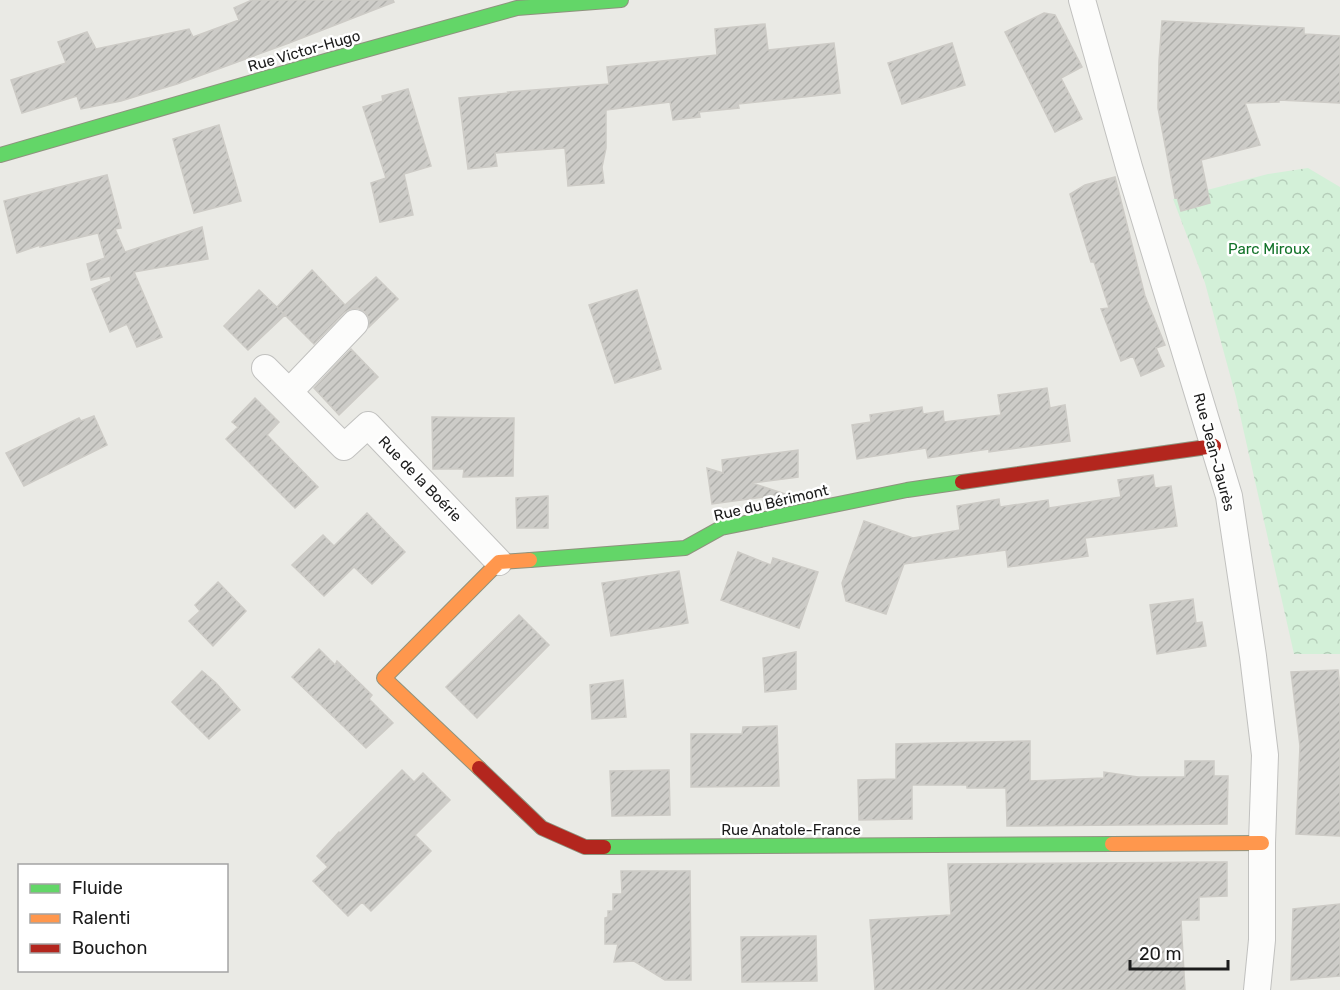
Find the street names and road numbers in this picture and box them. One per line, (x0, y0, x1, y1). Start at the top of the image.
street label: Rue Victor-Hugo (246, 26, 362, 76)
street label: Rue Jean-Jaurès (1190, 391, 1239, 513)
street label: Rue de la Boérie (375, 432, 465, 526)
street label: Rue du Bérimont (712, 481, 830, 525)
street label: Rue Anatole-France (721, 821, 861, 839)

